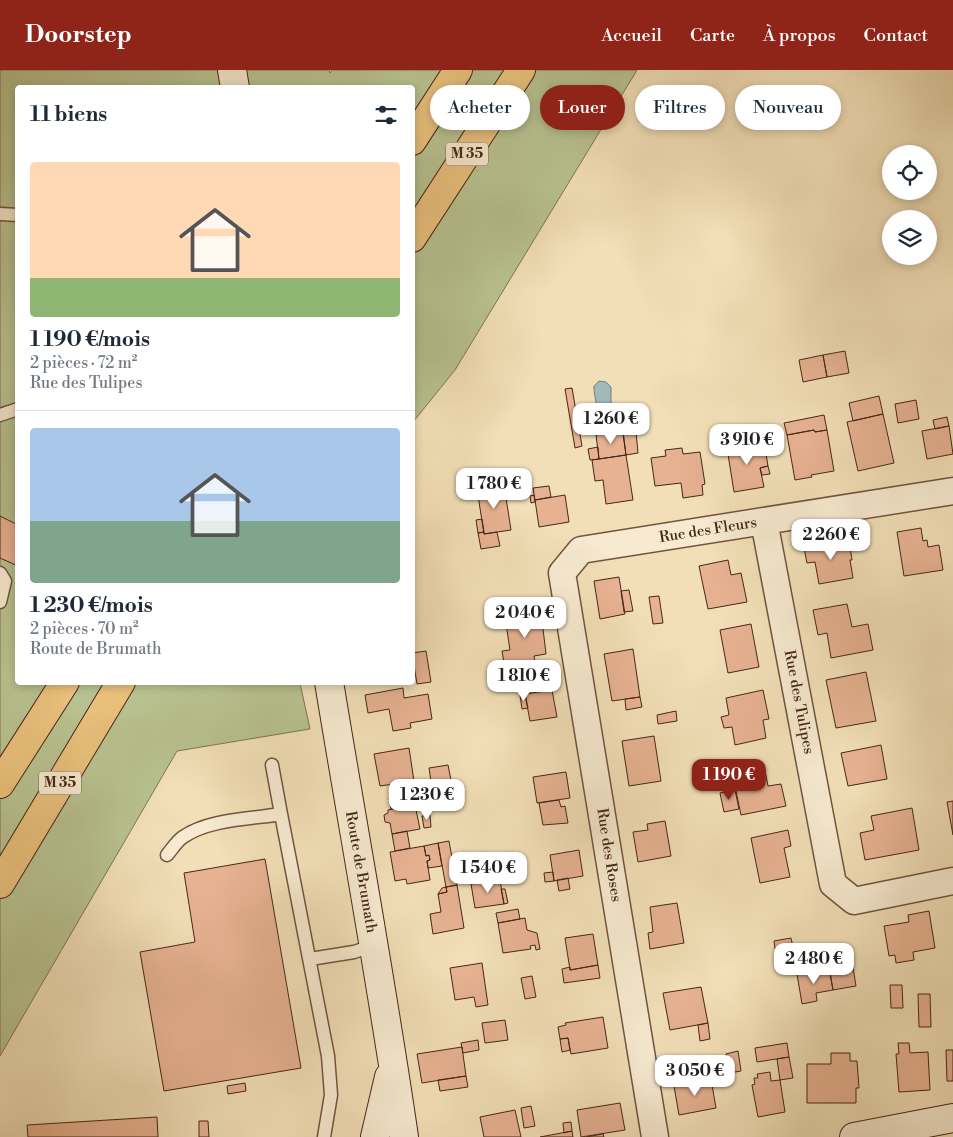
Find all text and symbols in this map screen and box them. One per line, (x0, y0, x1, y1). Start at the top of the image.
text: Doorstep (25, 20, 132, 50)
text: Accueil (601, 24, 662, 47)
text: Carte (690, 24, 735, 47)
text: À propos (763, 24, 836, 47)
text: Contact (864, 24, 928, 47)
chip: Acheter (430, 85, 530, 130)
chip: Louer (540, 85, 625, 130)
chip: Filtres (635, 85, 725, 130)
chip: Nouveau (735, 85, 841, 130)
icon: filters (372, 101, 400, 129)
text: 11 biens (30, 102, 107, 128)
road number: M 35 (446, 142, 488, 166)
map controls (882, 145, 937, 265)
button: locate (882, 145, 937, 200)
icon: home (170, 195, 260, 285)
button: layers (882, 210, 937, 265)
text: 1 190 €/mois (30, 327, 150, 353)
text: 2 pièces · 72 m² (30, 353, 137, 373)
text: Rue des Tulipes (30, 373, 142, 393)
pin: 1 260 € (565, 402, 657, 445)
text: 1 260 € (584, 409, 638, 429)
pin: 3 910 € (701, 424, 793, 466)
text: 3 910 € (720, 430, 774, 450)
icon: home (170, 460, 260, 550)
pin: 1 780 € (448, 468, 540, 510)
text: 1 780 € (467, 474, 521, 494)
street label: Rue des Fleurs (658, 513, 758, 547)
pin: 2 260 € (785, 518, 877, 561)
text: 2 260 € (802, 525, 860, 545)
text: 1 230 €/mois (30, 593, 153, 619)
pin: 2 040 € (479, 596, 571, 639)
text: 2 040 € (495, 603, 555, 623)
text: 2 pièces · 70 m² (30, 619, 139, 639)
text: Route de Brumath (30, 639, 162, 659)
street label: Rue des Tulipes (780, 648, 818, 756)
pin: 1 810 € (478, 660, 570, 702)
text: 1 810 € (498, 666, 550, 686)
pin: 1 190 € (683, 758, 775, 801)
text: 1 190 € (703, 765, 755, 785)
road number: M 35 (39, 771, 81, 794)
pin: 1 230 € (381, 778, 473, 821)
text: 1 230 € (400, 785, 454, 805)
street label: Rue des Roses (592, 807, 626, 903)
street label: Route de Brumath (341, 810, 381, 934)
pin: 1 540 € (442, 852, 534, 894)
text: 1 540 € (460, 858, 516, 878)
pin: 2 480 € (768, 942, 860, 985)
text: 2 480 € (785, 949, 843, 969)
pin: 3 050 € (649, 1054, 741, 1097)
text: 3 050 € (666, 1061, 724, 1081)

